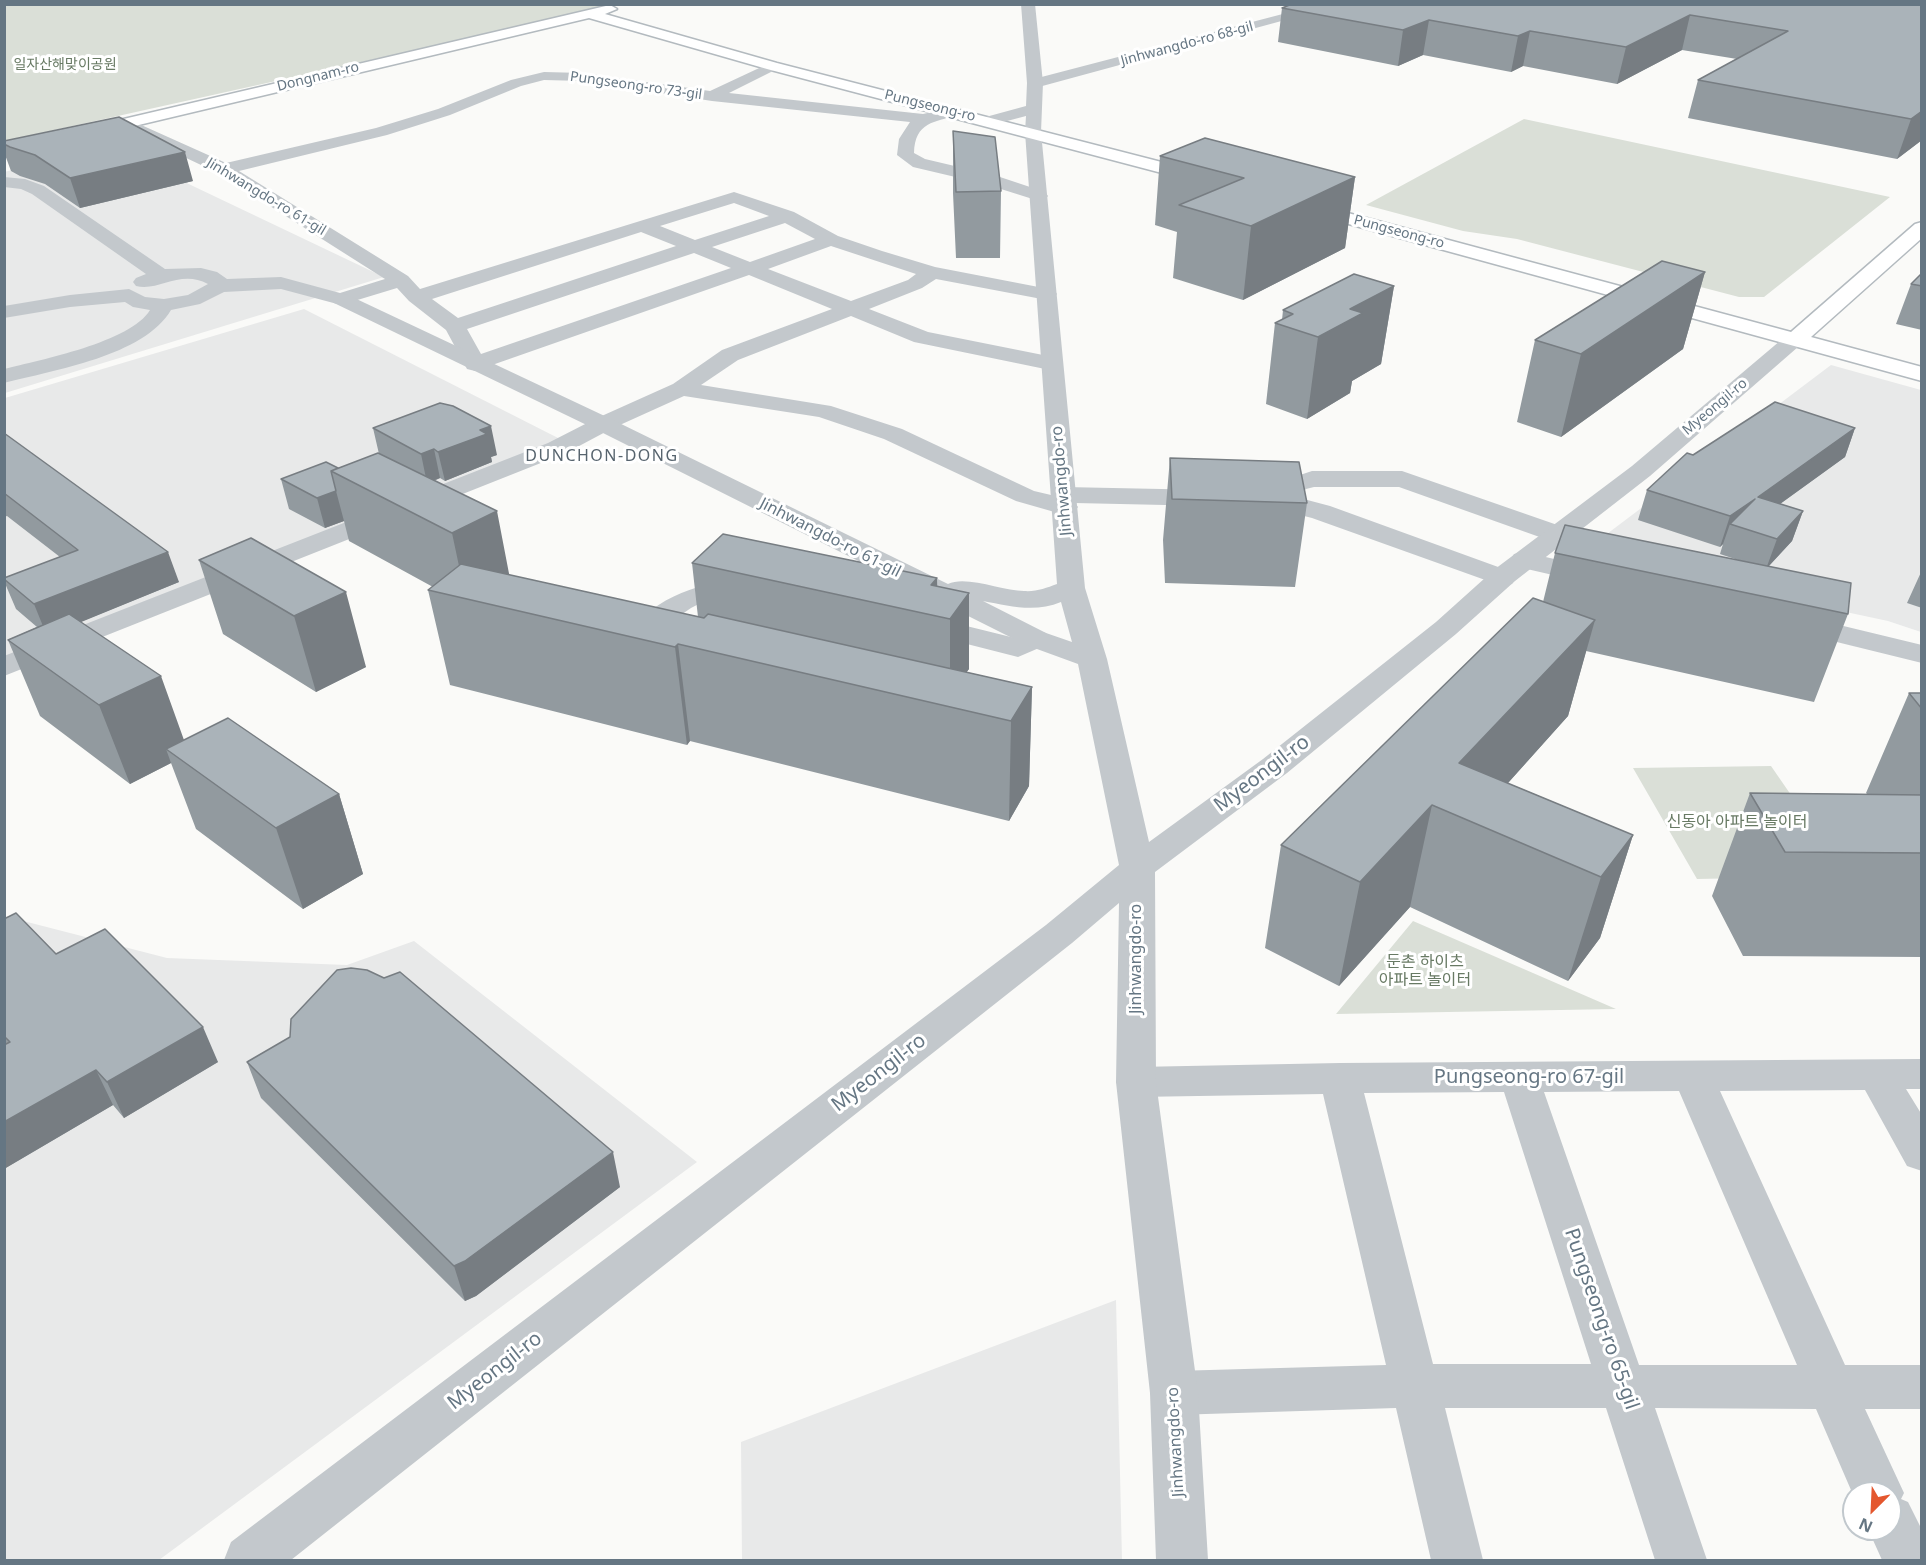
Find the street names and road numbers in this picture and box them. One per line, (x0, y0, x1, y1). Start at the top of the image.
street label: Jinhwangdo-ro 68-gil (1119, 18, 1255, 70)
street label: Dongnam-ro (275, 59, 361, 95)
street label: Pungseong-ro 73-gil (569, 68, 703, 104)
street label: Pungseong-ro (883, 87, 977, 125)
street label: Jinhwangdo-ro 61-gil (203, 155, 329, 239)
street label: Pungseong-ro (1352, 212, 1446, 252)
street label: Myeongil-ro (1679, 375, 1751, 439)
street label: Jinhwangdo-ro (1048, 425, 1076, 537)
street label: Jinhwangdo-ro 61-gil (756, 494, 904, 582)
street label: Myeongil-ro (1210, 730, 1314, 818)
street label: Jinhwangdo-ro (1126, 904, 1146, 1014)
street label: Myeongil-ro (827, 1029, 931, 1117)
street label: Pungseong-ro 67-gil (1434, 1065, 1624, 1089)
street label: Pungseong-ro 65-gil (1559, 1225, 1643, 1413)
street label: Myeongil-ro (443, 1327, 547, 1415)
street label: Jinhwangdo-ro (1164, 1386, 1188, 1498)

